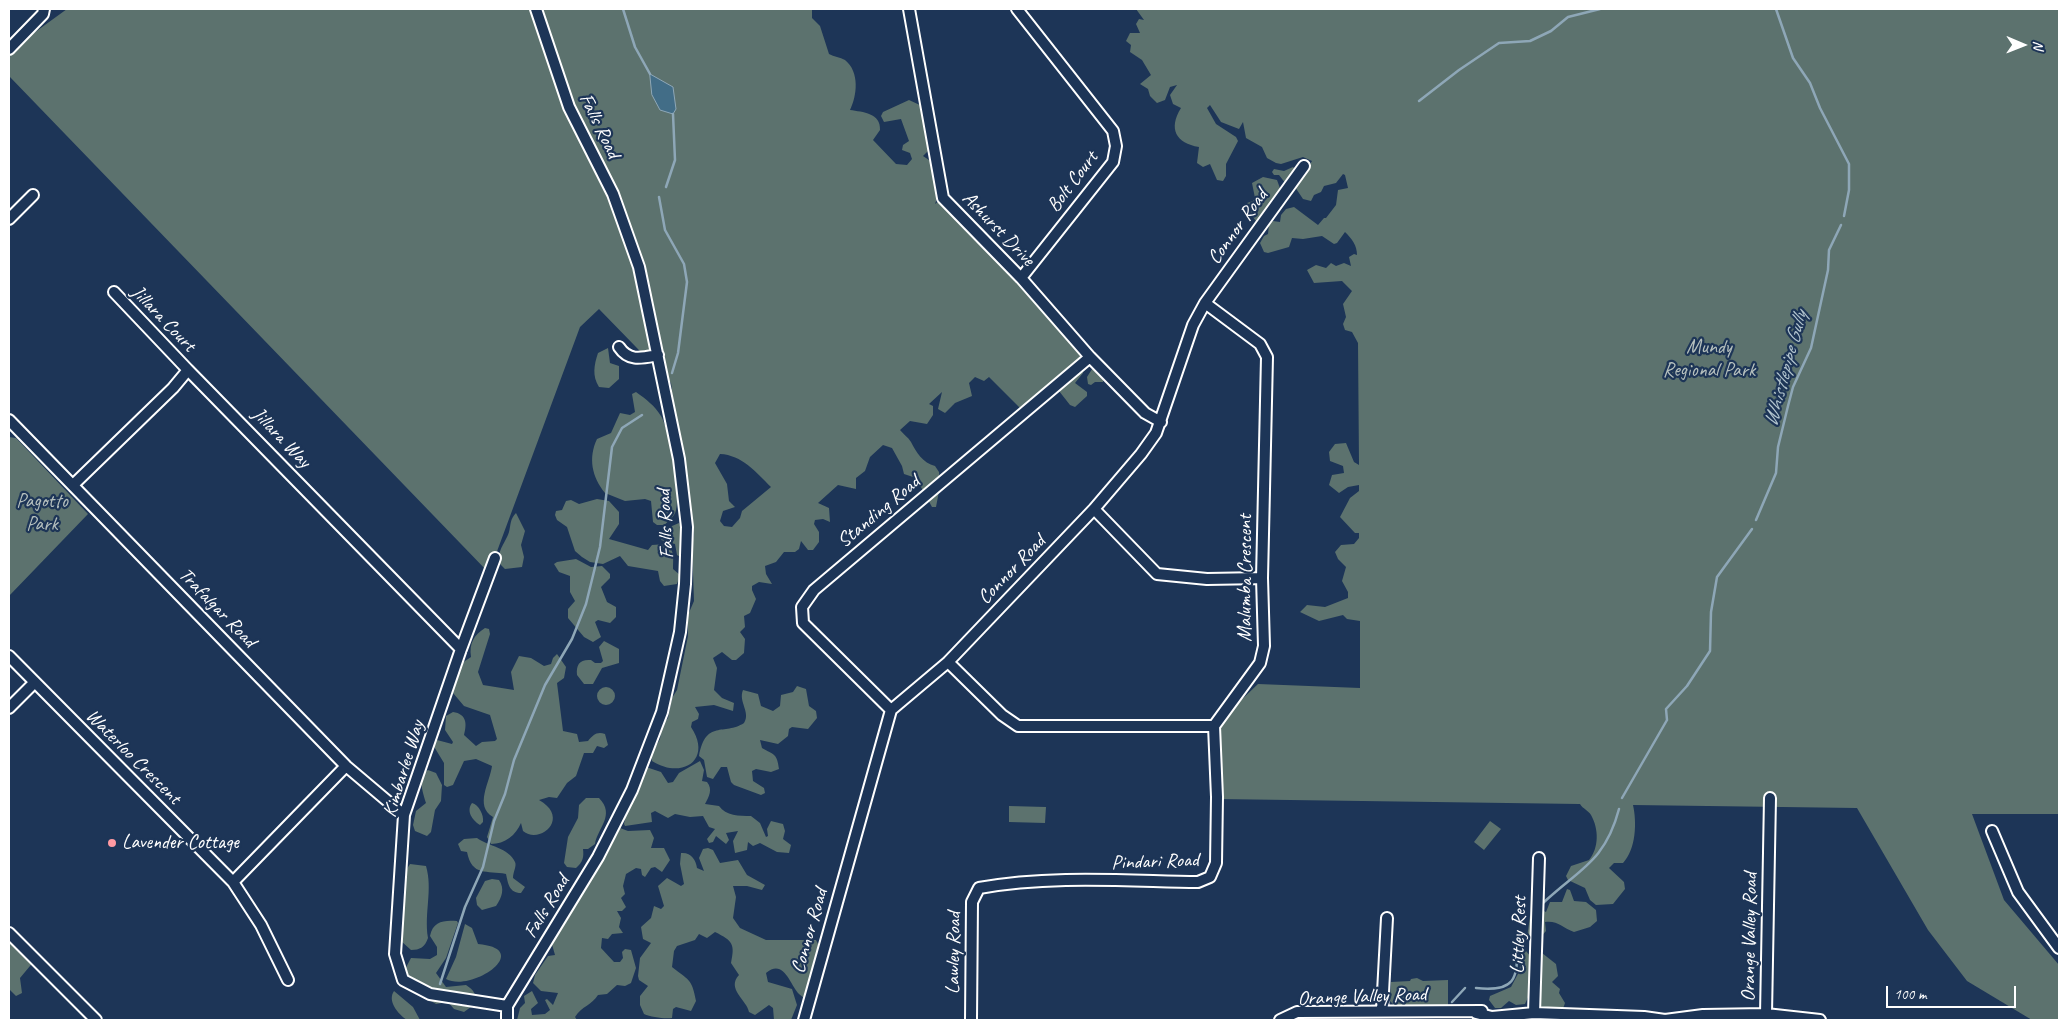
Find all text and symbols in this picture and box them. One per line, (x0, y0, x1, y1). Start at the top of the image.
north arrow (1998, 20, 2048, 70)
text: N (2030, 41, 2047, 50)
street label: Falls Road (573, 90, 625, 162)
street label: Bolt Court (1042, 147, 1104, 217)
street label: Connor Road (1203, 185, 1273, 269)
street label: Ashurst Drive (957, 187, 1039, 271)
street label: Jillara Court (126, 281, 200, 357)
water label: Whistlepipe Gully (1759, 309, 1813, 429)
park label: Mundy Regional Park (1663, 336, 1755, 383)
street label: Jillara Way (246, 403, 316, 473)
street label: Standing Road (833, 471, 925, 553)
street label: Falls Road (652, 489, 680, 559)
park label: Pagotto Park (16, 490, 68, 537)
street label: Malumba Crescent (1234, 514, 1258, 642)
street label: Connor Road (973, 530, 1051, 610)
street label: Trafalgar Road (173, 563, 261, 653)
street label: Waterloo Crescent (80, 704, 186, 810)
street label: Kimbarlee Way (378, 718, 430, 820)
place label: Lavender Cottage (122, 831, 239, 855)
marker: Lavender Cottage (106, 837, 118, 849)
street label: Pindari Road (1111, 848, 1199, 876)
street label: Falls Road (519, 871, 575, 943)
street label: Orange Valley Road (1737, 872, 1763, 1002)
street label: Connor Road (786, 886, 834, 976)
street label: Littley Rest (1506, 896, 1532, 974)
street label: Lawley Road (941, 912, 967, 994)
scale bar (1888, 976, 2018, 1008)
street label: Orange Valley Road (1297, 983, 1427, 1011)
text: 100 m (1894, 985, 1926, 1004)

